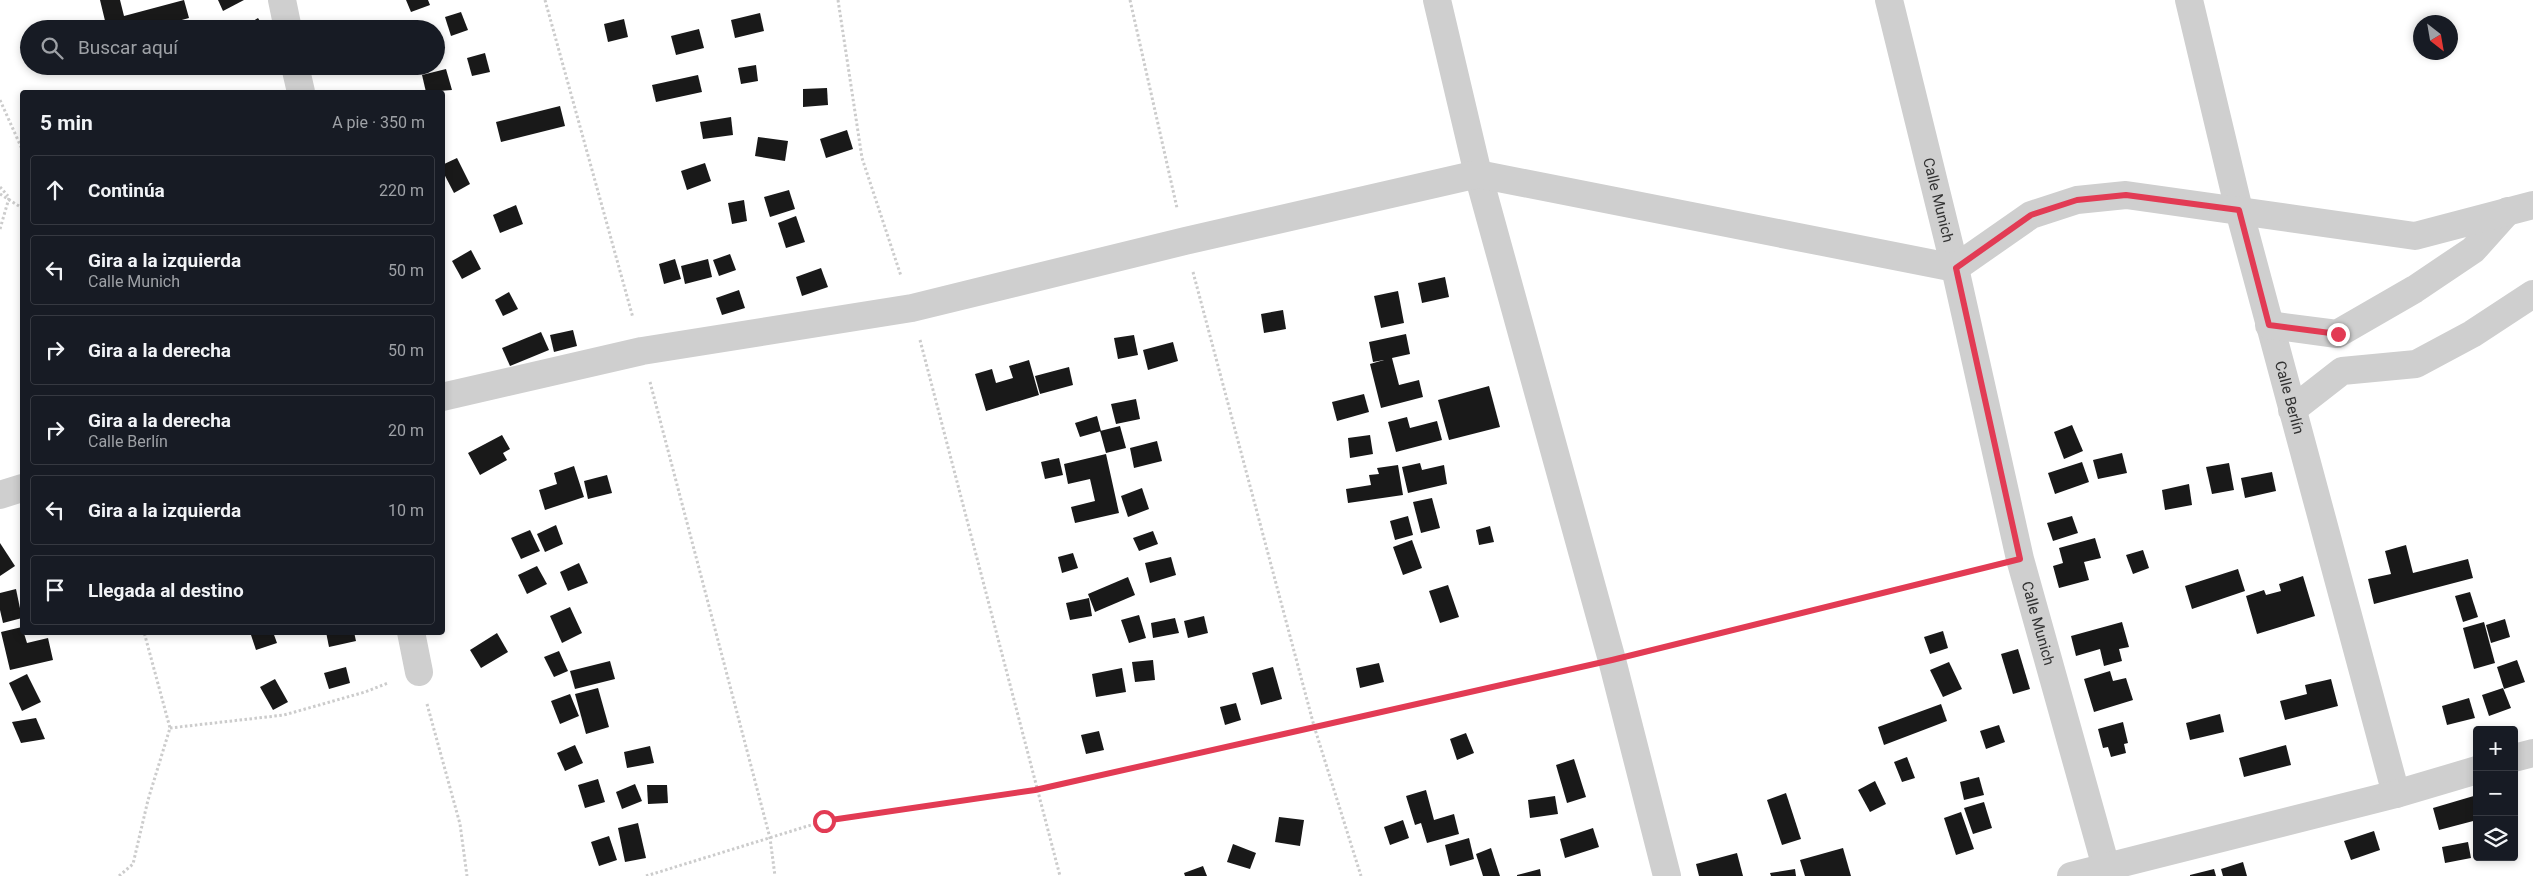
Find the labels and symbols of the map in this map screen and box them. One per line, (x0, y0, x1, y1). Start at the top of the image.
north arrow (2413, 15, 2458, 60)
street label: Calle Munich (1919, 156, 1957, 244)
route end (2327, 323, 2350, 346)
street label: Calle Berlín (2271, 359, 2308, 436)
street label: Calle Munich (2018, 579, 2058, 667)
route start (813, 810, 836, 833)

